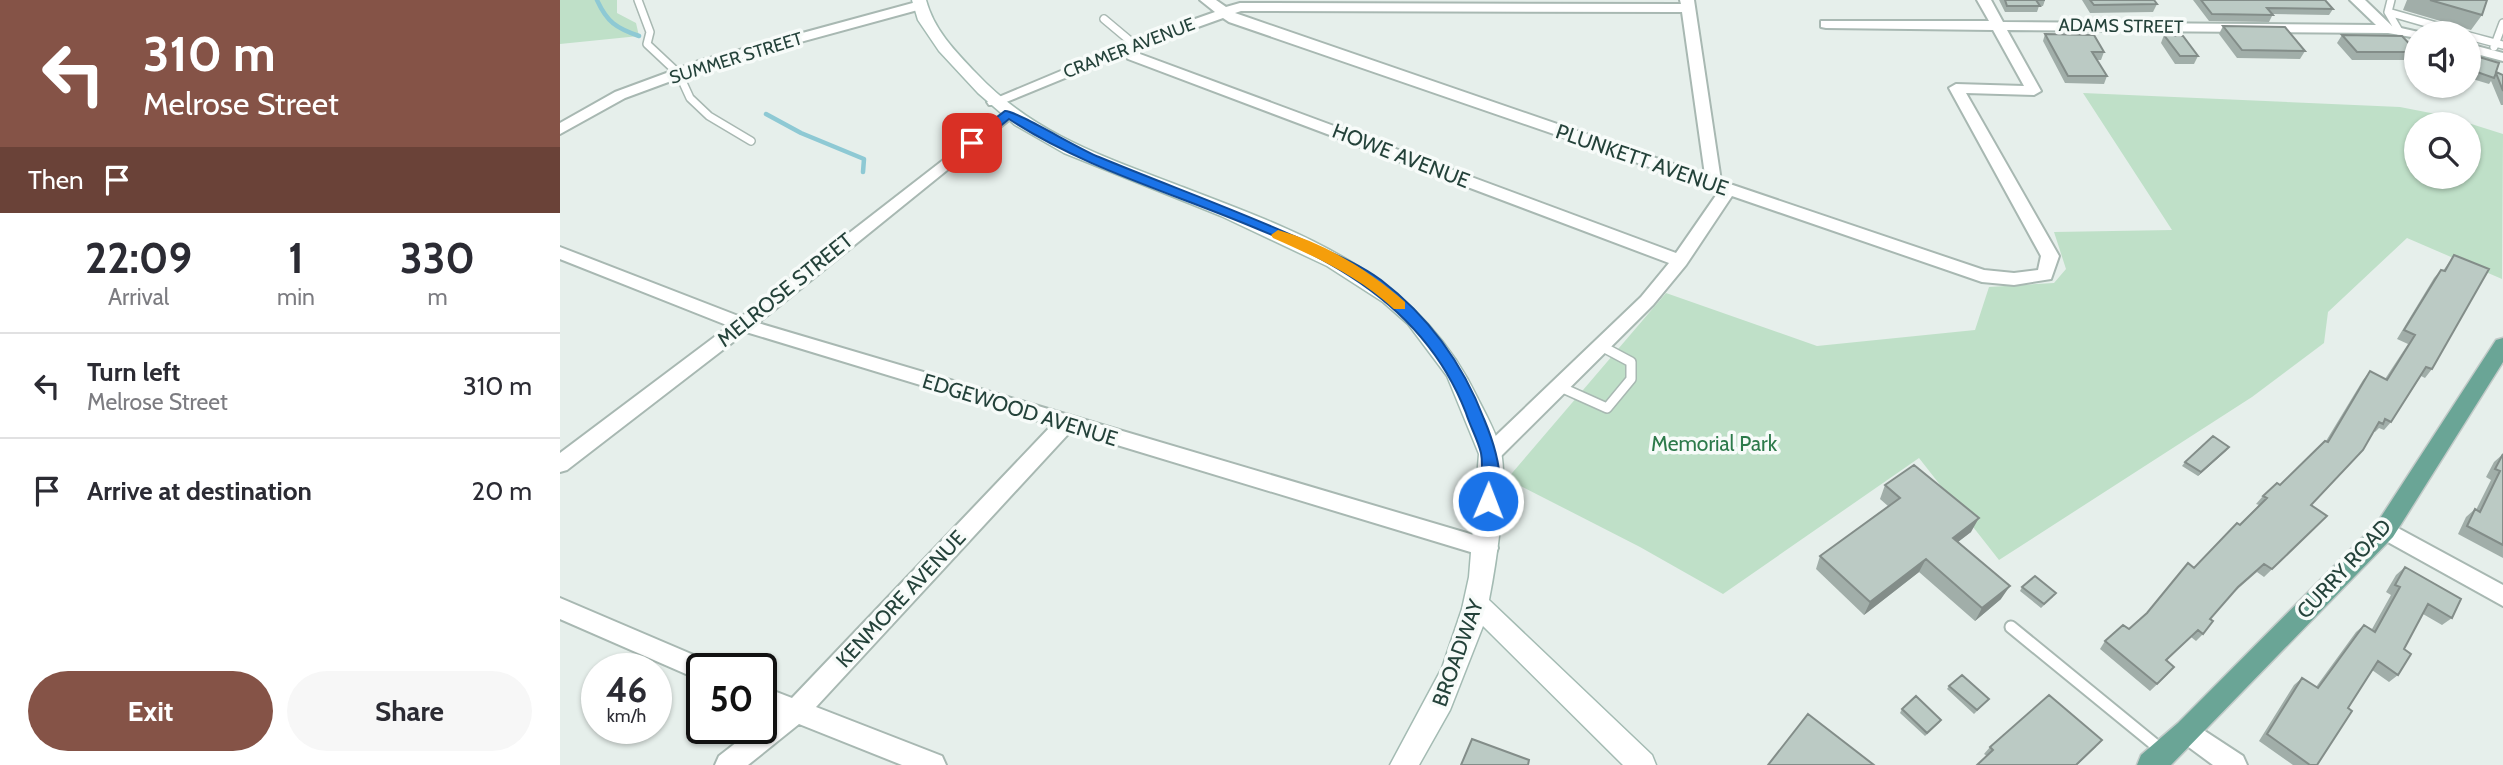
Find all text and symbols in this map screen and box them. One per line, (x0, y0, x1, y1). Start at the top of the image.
street label: CRAMER AVENUE (1060, 13, 1198, 83)
street label: ADAMS STREET (2058, 14, 2184, 38)
map controls (2404, 21, 2481, 189)
button: sound (2404, 21, 2481, 98)
text: 310 m (143, 24, 276, 83)
street label: SUMMER STREET (667, 27, 806, 89)
icon: left (28, 28, 119, 119)
text: Melrose Street (143, 84, 339, 123)
button: search (2404, 112, 2481, 189)
pin (942, 113, 1002, 173)
street label: HOWE AVENUE (1329, 118, 1473, 193)
street label: PLUNKETT AVENUE (1553, 118, 1732, 201)
icon: arrive (953, 124, 991, 162)
icon: arrive (98, 161, 136, 199)
text: Then (28, 164, 84, 196)
street label: MELROSE STREET (712, 227, 857, 352)
text: 22:09 (85, 232, 192, 284)
text: 1 (288, 232, 304, 284)
text: 330 (400, 232, 475, 284)
text: Arrival (108, 283, 169, 311)
text: min (277, 283, 315, 311)
text: m (427, 283, 448, 311)
text: Turn left (87, 356, 180, 388)
icon: left (28, 367, 66, 405)
street label: EDGEWOOD AVENUE (920, 368, 1121, 451)
text: 310 m (463, 370, 532, 402)
text: Melrose Street (87, 388, 228, 416)
park label: Memorial Park (1651, 431, 1778, 456)
position arrow (1451, 464, 1525, 538)
icon: arrive (28, 472, 66, 510)
text: Arrive at destination (87, 475, 312, 507)
text: 20 m (472, 475, 532, 507)
street label: CURRY ROAD (2291, 514, 2396, 624)
street label: KENMORE AVENUE (831, 525, 971, 672)
street label: BROADWAY (1427, 595, 1489, 710)
speed limit sign: 50 (686, 653, 777, 744)
text: 46 (606, 668, 647, 711)
button: Exit (28, 671, 273, 751)
button: Share (287, 671, 532, 751)
text: km/h (607, 705, 646, 727)

